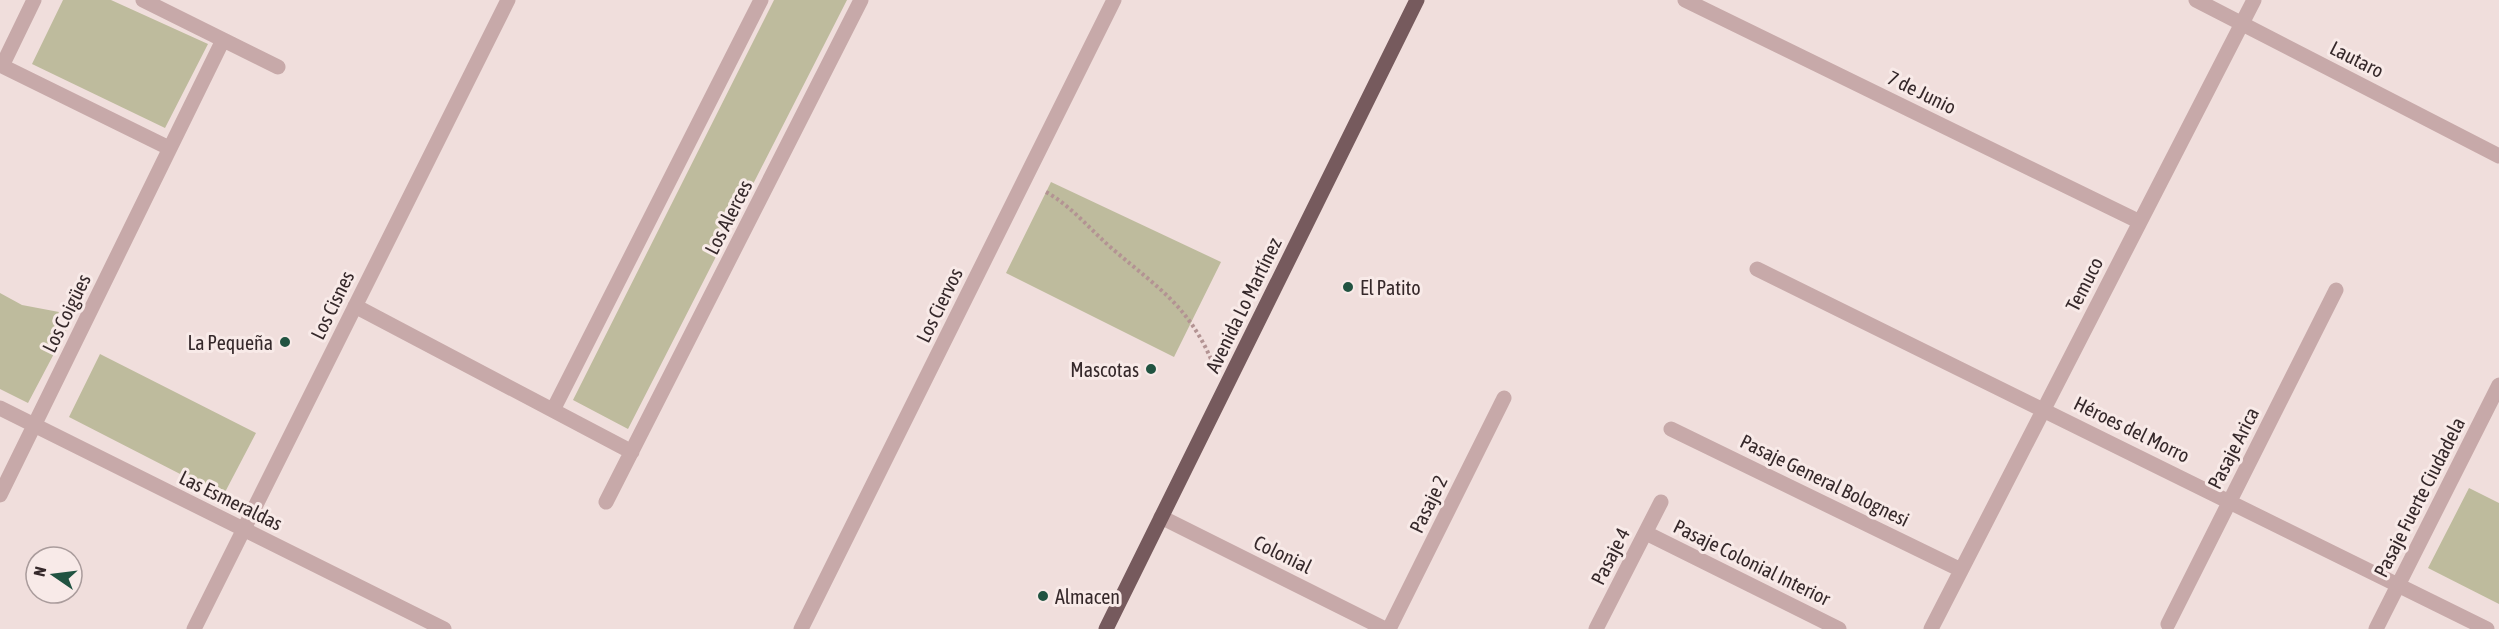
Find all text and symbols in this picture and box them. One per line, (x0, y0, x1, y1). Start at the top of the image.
street label: Lautaro (2326, 36, 2388, 82)
street label: 7 de Junio (1884, 66, 1960, 118)
street label: Los Alerces (700, 176, 756, 258)
street label: Avenida Lo Martínez (1200, 234, 1286, 376)
street label: Temuco (2061, 253, 2107, 315)
street label: Los Ciervos (911, 264, 967, 346)
street label: Los Cisnes (306, 267, 358, 343)
street label: Los Coigües (37, 270, 95, 356)
place label: El Patito (1360, 276, 1421, 299)
marker: El Patito (1341, 280, 1355, 294)
place label: La Pequeña (187, 331, 273, 354)
marker: La Pequeña (278, 335, 292, 349)
place label: Mascotas (1070, 358, 1139, 381)
marker: Mascotas (1144, 362, 1158, 376)
street label: Héroes del Morro (2071, 391, 2193, 467)
street label: Pasaje Arica (2203, 403, 2263, 493)
street label: Pasaje Fuerte Ciudadela (2369, 413, 2469, 581)
street label: Pasaje General Bolognesi (1737, 429, 1913, 531)
street label: Las Esmeraldas (176, 465, 286, 535)
street label: Pasaje 2 (1404, 472, 1452, 536)
street label: Pasaje Colonial Interior (1670, 514, 1835, 610)
street label: Pasaje 4 (1586, 524, 1634, 588)
street label: Colonial (1250, 530, 1316, 578)
north arrow (24, 545, 84, 605)
text: N (30, 565, 49, 578)
place label: Almacen (1055, 585, 1120, 608)
marker: Almacen (1036, 589, 1050, 603)

